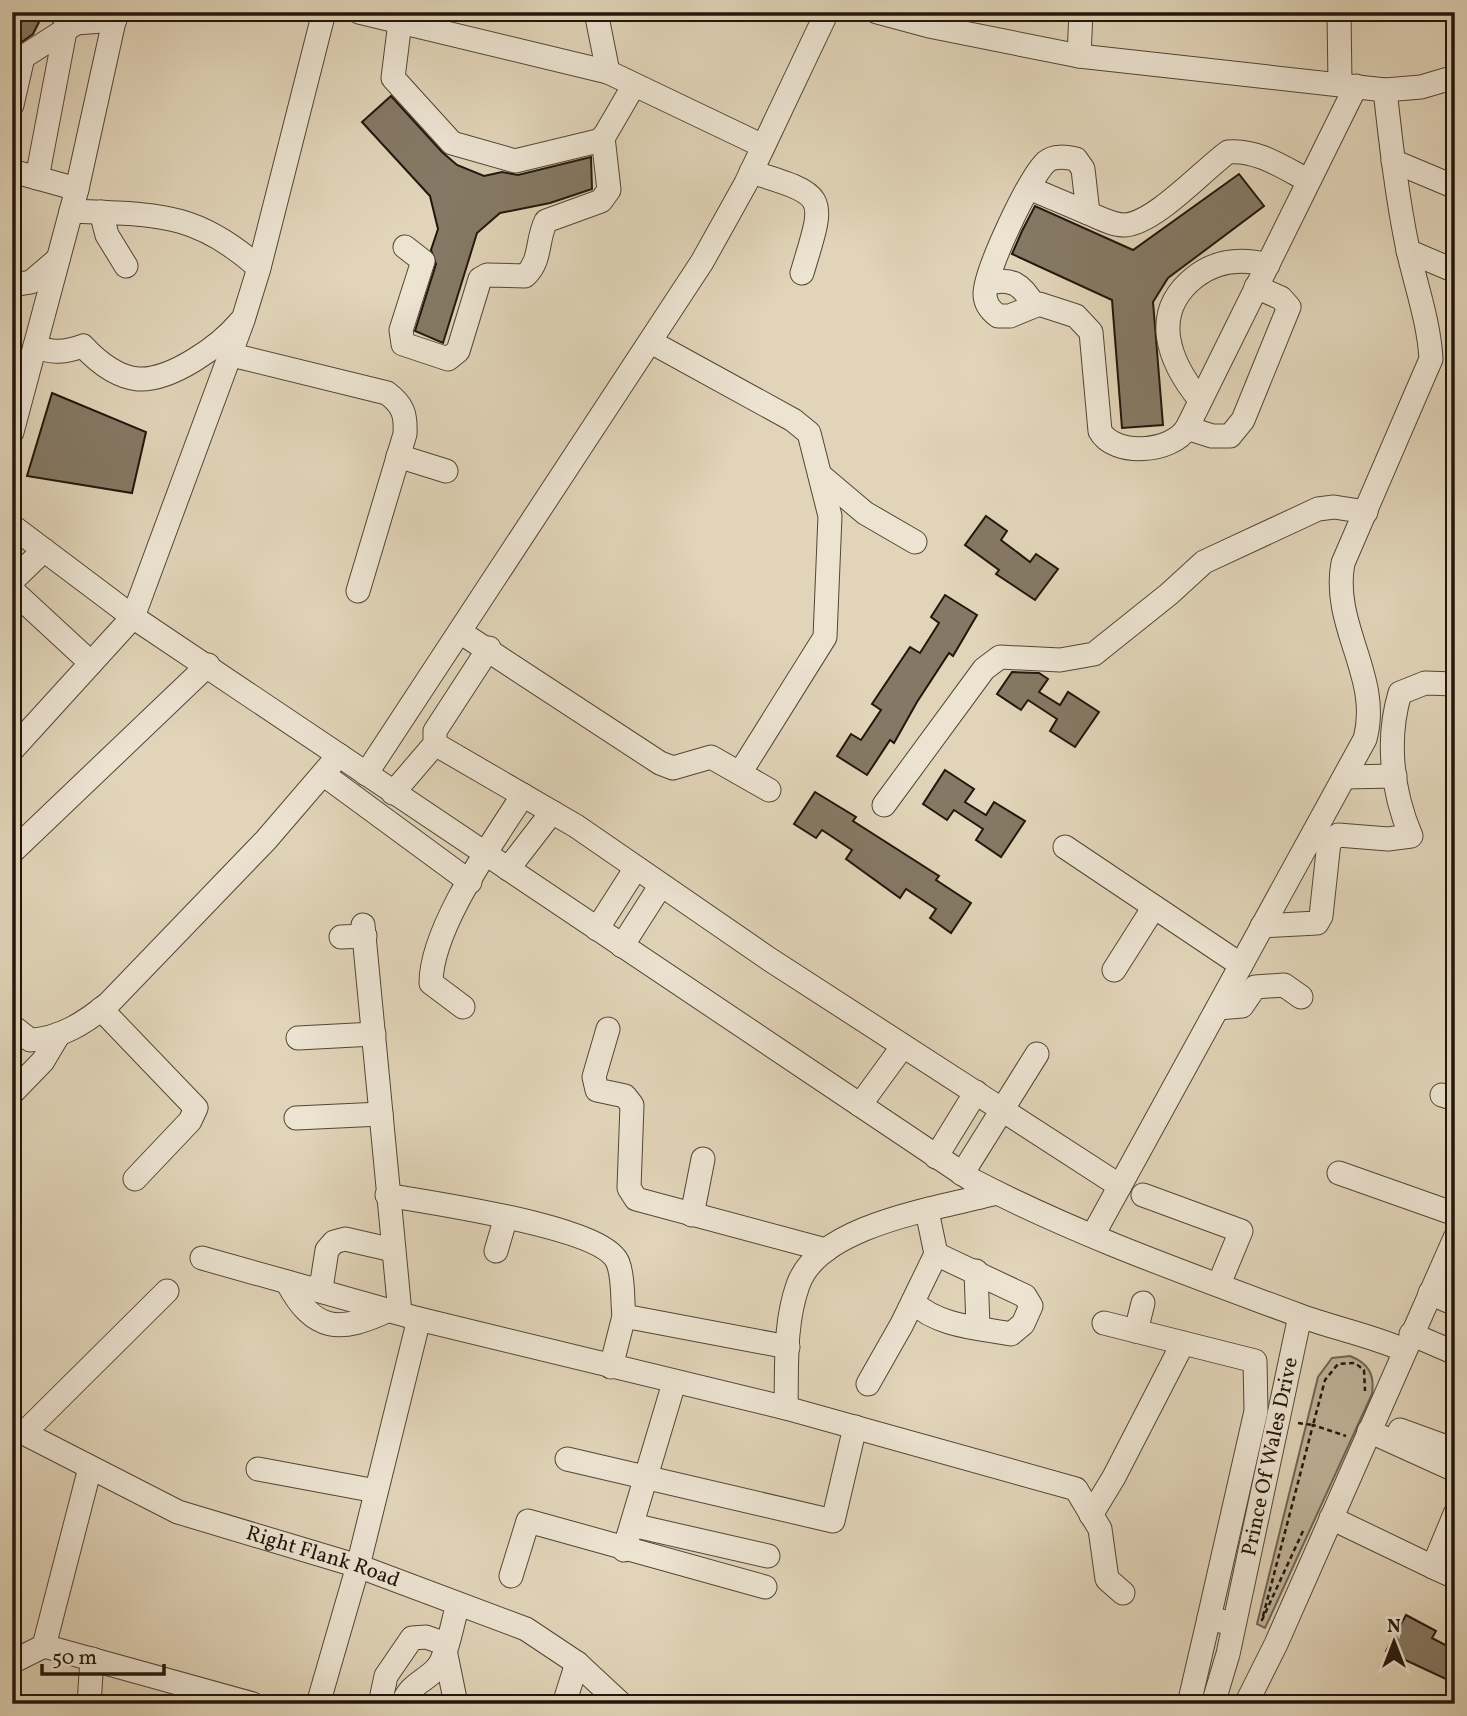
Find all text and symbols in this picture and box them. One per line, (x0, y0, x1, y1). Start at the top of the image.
street label: Prince Of Wales Drive (1235, 1355, 1305, 1559)
street label: Right Flank Road (242, 1519, 404, 1595)
north arrow (1358, 1608, 1428, 1678)
text: N (1387, 1614, 1401, 1640)
scale bar (42, 1632, 164, 1676)
text: 50 m (52, 1644, 97, 1673)

